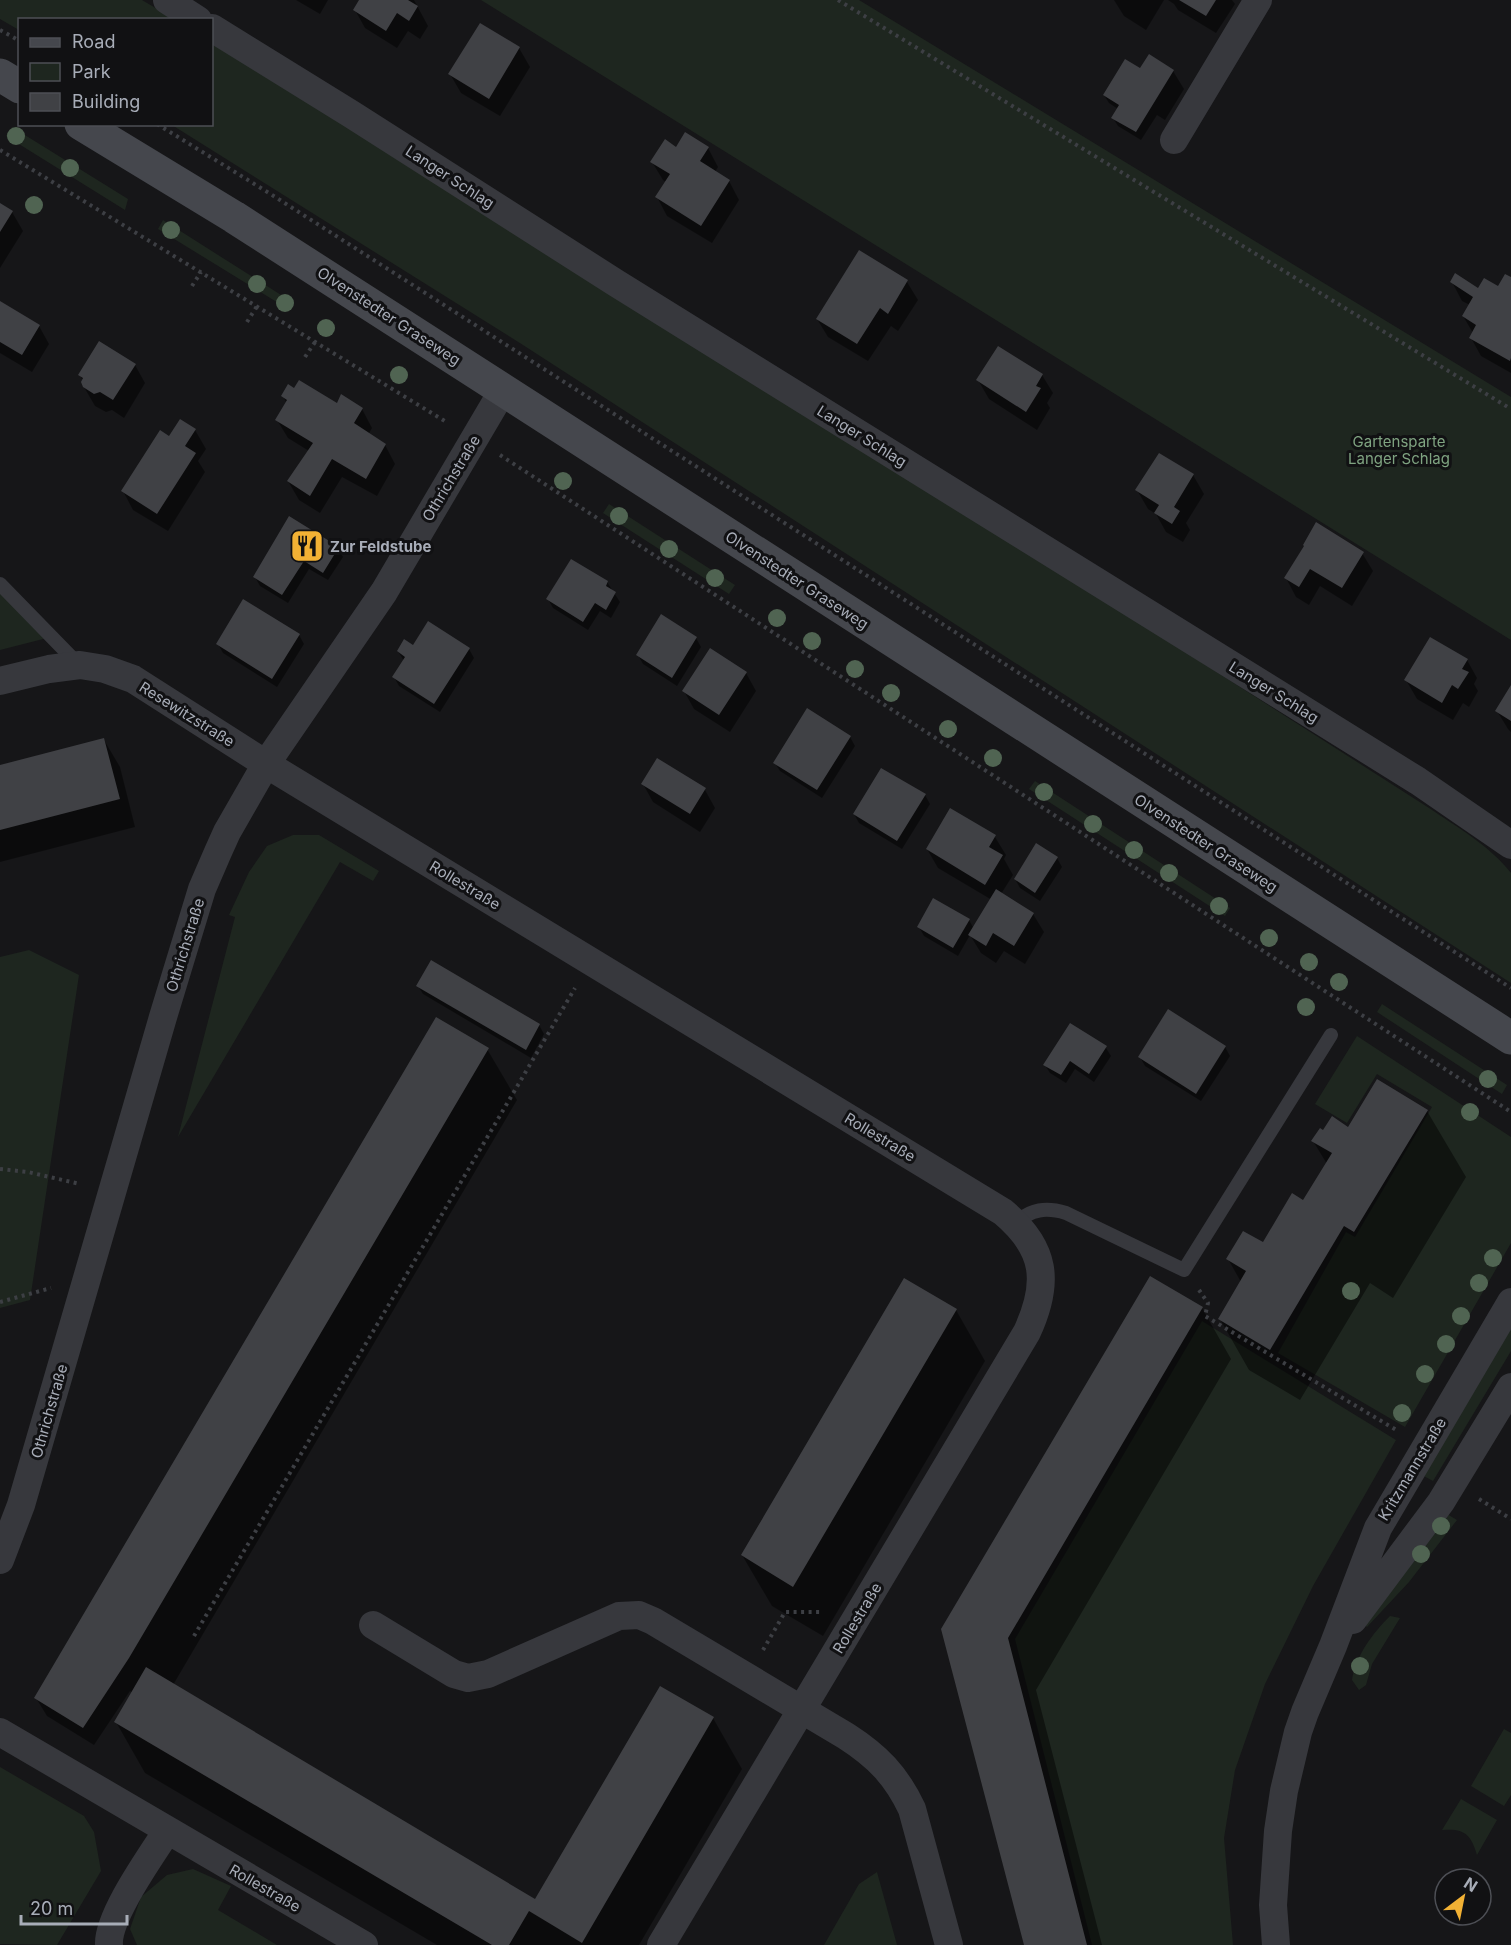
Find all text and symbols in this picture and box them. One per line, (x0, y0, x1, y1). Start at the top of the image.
legend (18, 18, 213, 126)
text: Road (72, 31, 115, 52)
text: Park (72, 61, 111, 82)
text: Building (72, 91, 140, 112)
street label: Langer Schlag (402, 141, 498, 213)
street label: Olvenstedter Graseweg (314, 263, 464, 369)
street label: Langer Schlag (814, 401, 910, 471)
street label: Othrichstraße (418, 431, 484, 525)
park label: Gartensparte Langer Schlag (1348, 432, 1450, 468)
street label: Olvenstedter Graseweg (722, 527, 872, 633)
restaurant icon: Zur Feldstube (289, 528, 325, 564)
place label: Zur Feldstube (330, 537, 431, 556)
street label: Langer Schlag (1226, 657, 1322, 727)
street label: Resewitzstraße (136, 677, 238, 751)
street label: Olvenstedter Graseweg (1131, 790, 1281, 896)
street label: Rollestraße (426, 856, 504, 914)
street label: Othrichstraße (162, 896, 208, 994)
street label: Rollestraße (841, 1108, 919, 1166)
street label: Othrichstraße (26, 1362, 72, 1460)
street label: Kritzmannstraße (1374, 1414, 1450, 1524)
street label: Rollestraße (828, 1579, 886, 1657)
street label: Rollestraße (226, 1860, 304, 1916)
north arrow (1433, 1867, 1493, 1927)
text: N (1460, 1873, 1481, 1896)
scale bar (21, 1888, 128, 1926)
text: 20 m (30, 1898, 73, 1919)

